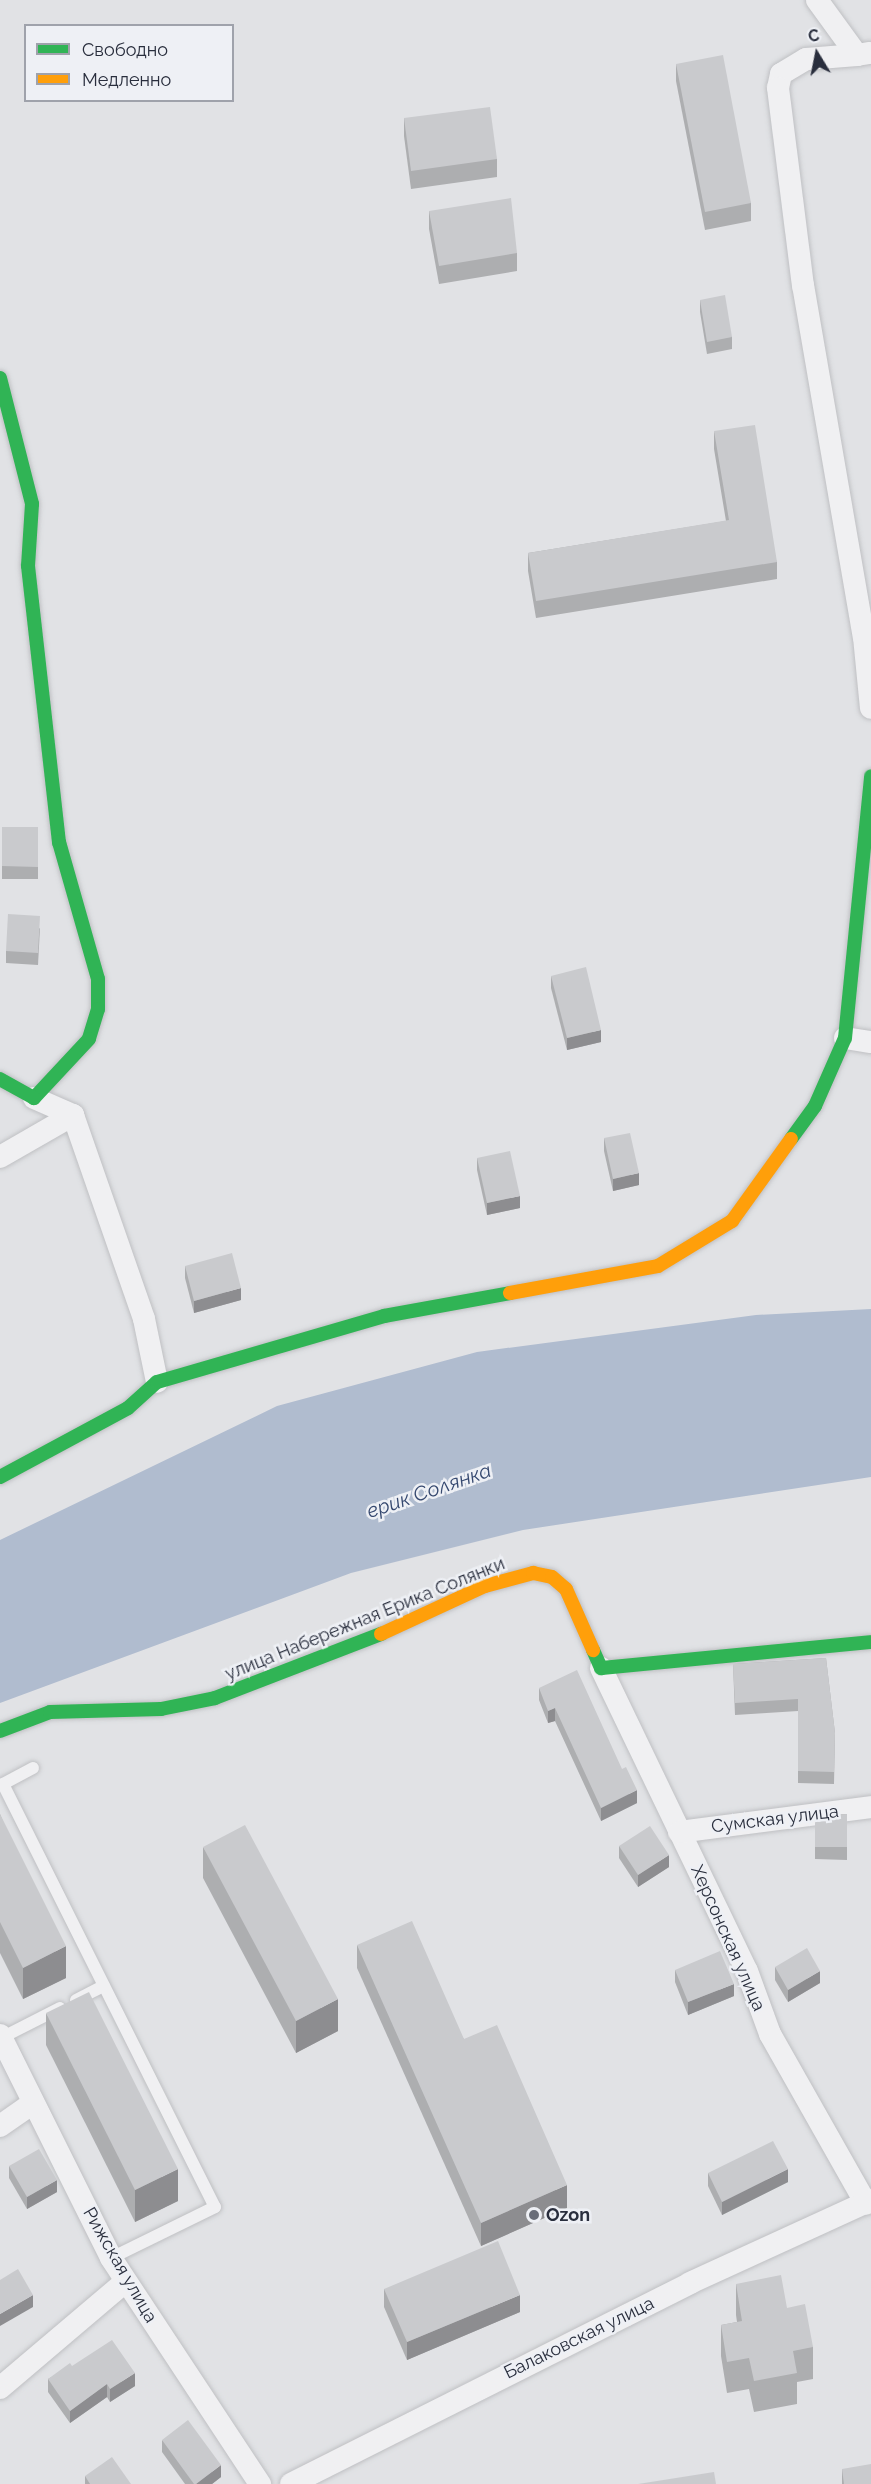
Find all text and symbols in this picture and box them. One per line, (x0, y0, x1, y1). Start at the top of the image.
legend (24, 24, 234, 102)
north arrow (787, 24, 847, 84)
text: С (807, 25, 821, 46)
text: Свободно (82, 39, 168, 60)
text: Медленно (82, 69, 171, 90)
water label: ерик Солянка (364, 1458, 494, 1524)
street label: улица Набережная Ерика Солянки (222, 1553, 508, 1685)
street label: Сумская улица (710, 1800, 840, 1838)
street label: Херсонская улица (686, 1861, 770, 2015)
street label: Рижская улица (78, 2203, 162, 2327)
place label: Ozon (546, 2204, 590, 2226)
marker: Ozon (527, 2208, 541, 2222)
street label: Балаковская улица (500, 2292, 658, 2384)

